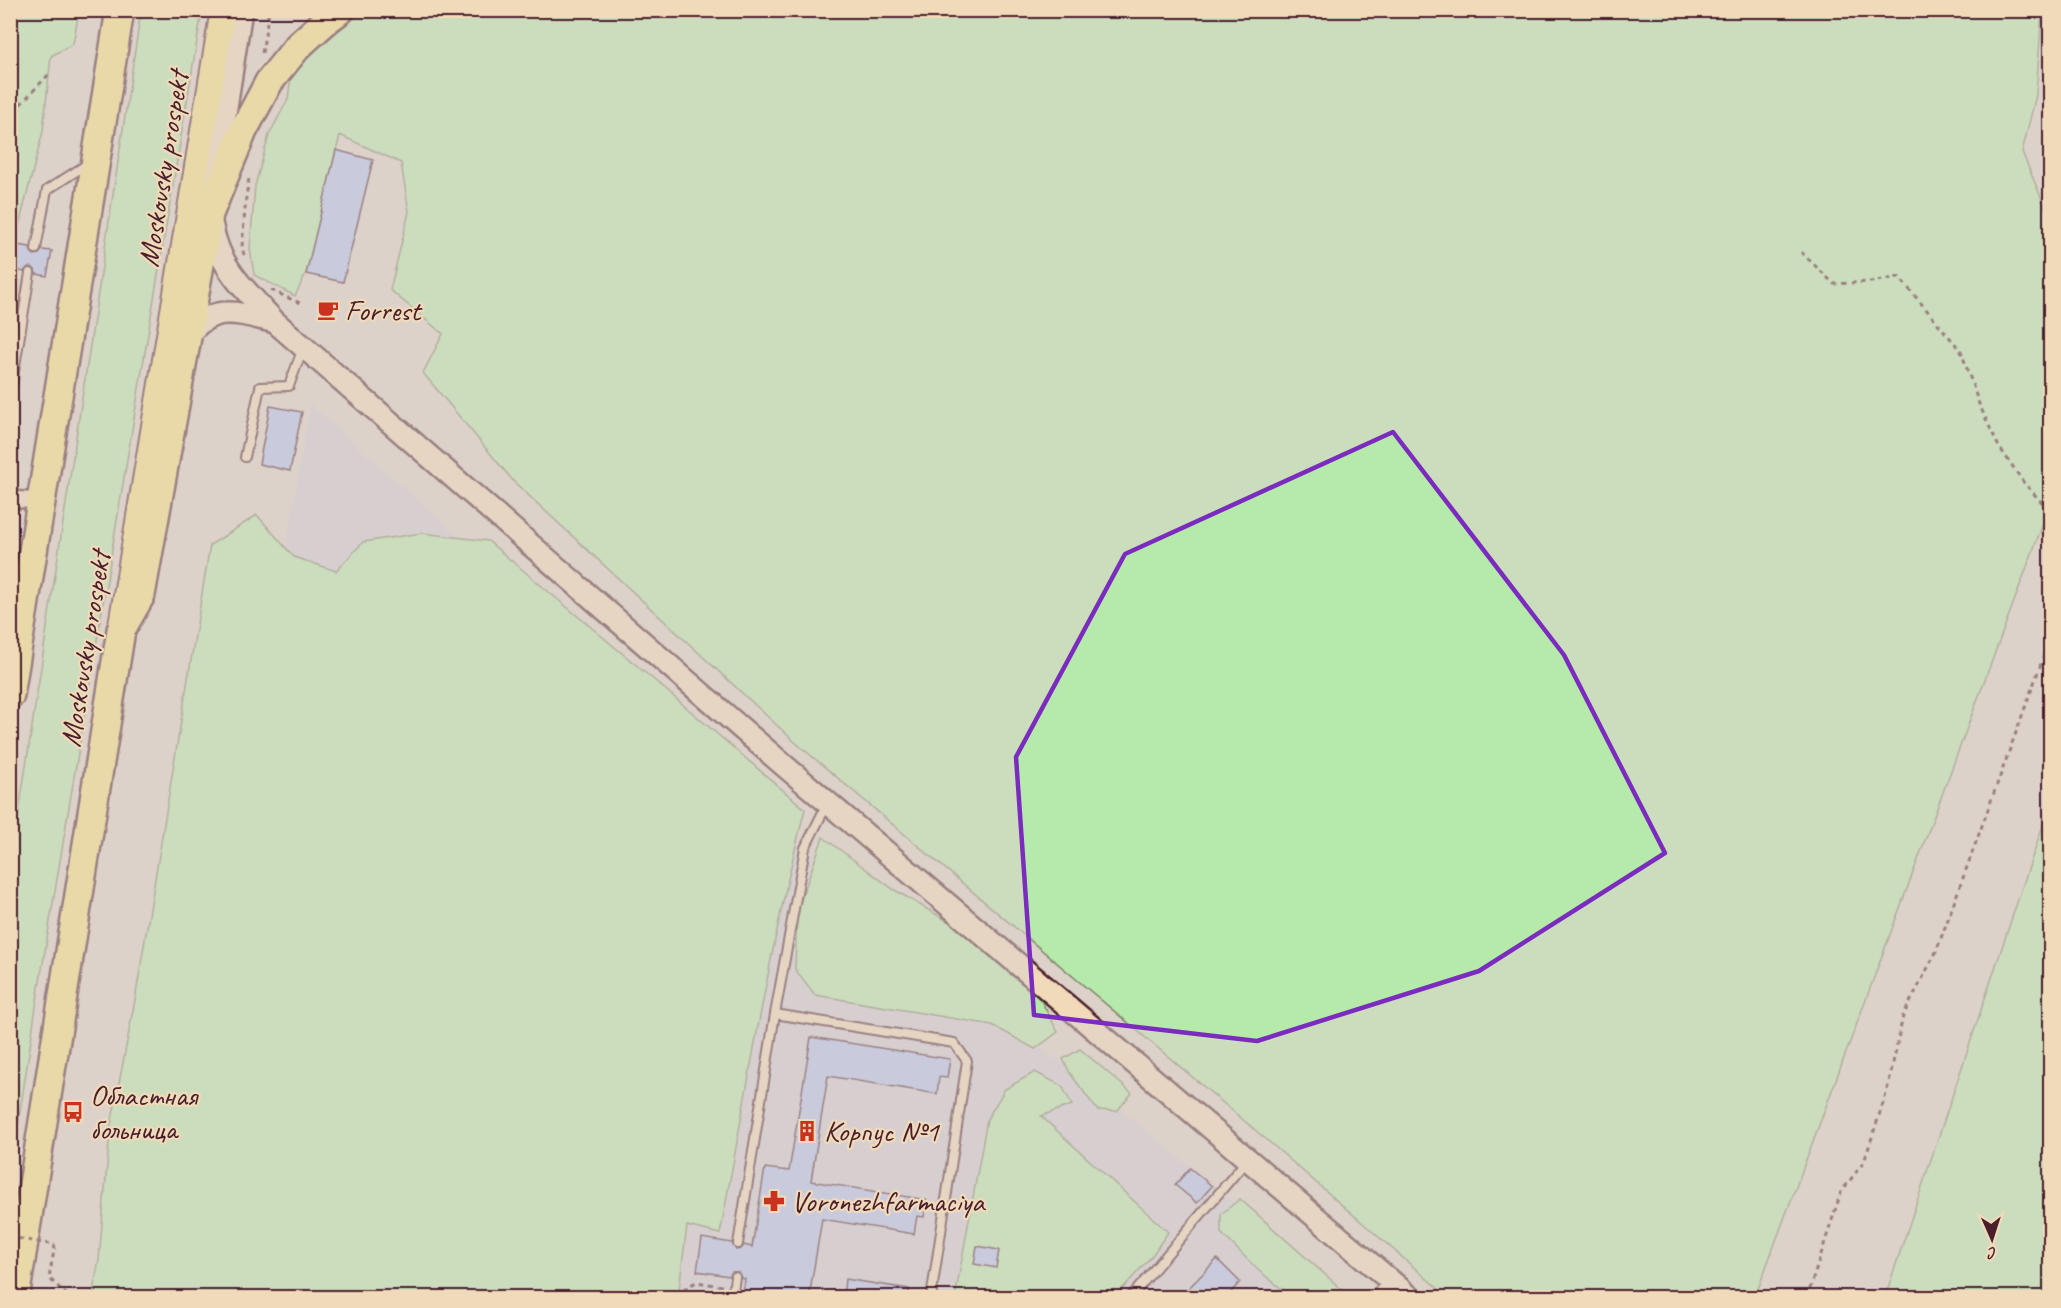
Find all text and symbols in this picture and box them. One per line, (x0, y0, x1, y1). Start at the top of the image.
street label: Moskovsky prospekt (129, 64, 198, 270)
place label: Forrest (345, 291, 423, 329)
cafe icon: Forrest (316, 298, 340, 322)
street label: Moskovsky prospekt (51, 544, 120, 750)
place label: Областная больница (90, 1076, 200, 1148)
bus stop icon: Областная больница (61, 1100, 85, 1124)
place label: Корпус №1 (824, 1112, 940, 1150)
building icon: Корпус №1 (795, 1119, 819, 1143)
place label: Voronezhfarmaciya (791, 1182, 986, 1220)
pharmacy icon: Voronezhfarmaciya (762, 1189, 786, 1213)
north arrow (1962, 1209, 2022, 1269)
text: С (1986, 1243, 1997, 1263)

